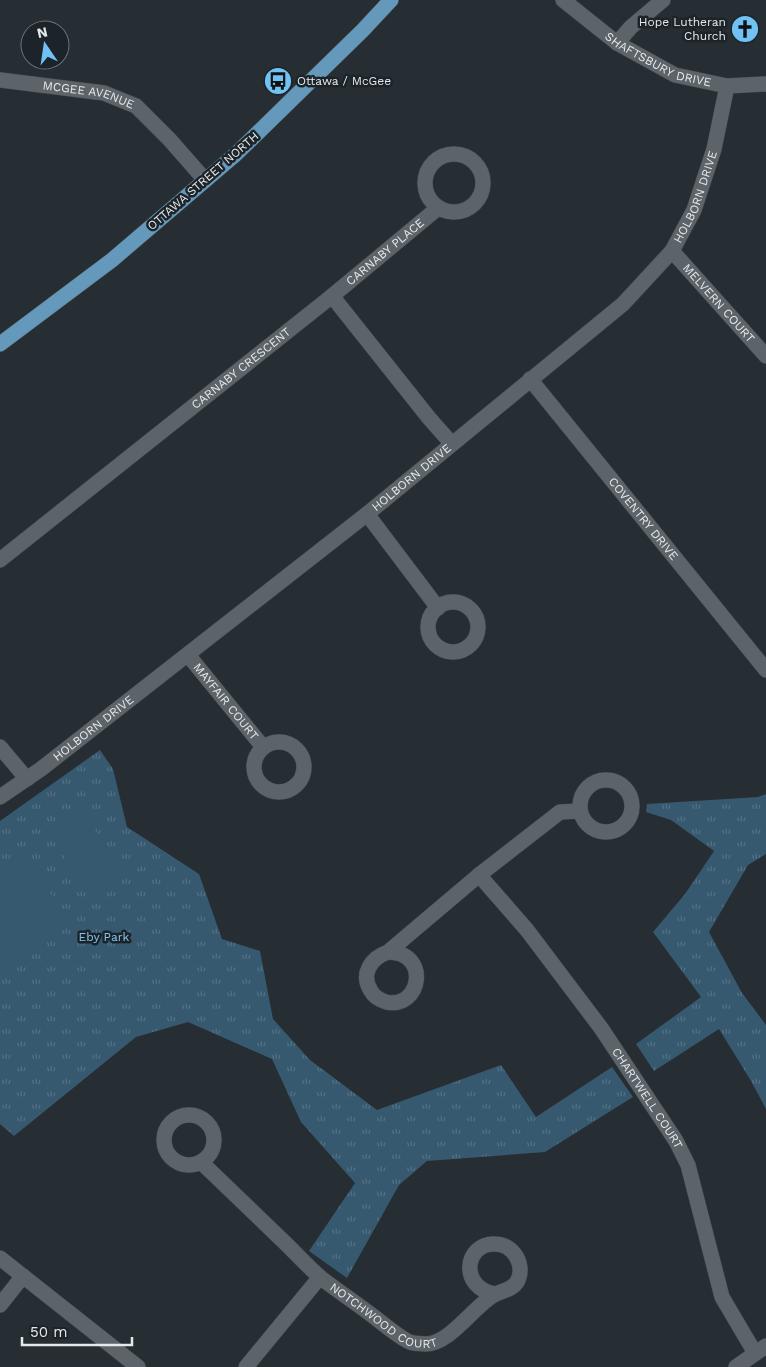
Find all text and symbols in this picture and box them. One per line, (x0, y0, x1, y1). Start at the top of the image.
church icon: Hope Lutheran Church (730, 14, 760, 44)
place label: Hope Lutheran Church (639, 15, 726, 43)
north arrow (20, 20, 70, 70)
text: N (35, 23, 49, 41)
street label: SHAFTSBURY DRIVE (602, 29, 713, 90)
bus stop icon: Ottawa / McGee (263, 66, 293, 96)
place label: Ottawa / McGee (297, 74, 391, 88)
street label: MCGEE AVENUE (42, 78, 137, 112)
street label: OTTAWA STREET NORTH (145, 129, 261, 233)
street label: HOLBORN DRIVE (671, 149, 720, 245)
street label: CARNABY PLACE (343, 215, 427, 288)
street label: MELVERN COURT (680, 261, 758, 345)
street label: CARNABY CRESCENT (189, 325, 293, 412)
street label: HOLBORN DRIVE (369, 441, 454, 514)
street label: COVENTRY DRIVE (606, 475, 681, 563)
street label: MAYFAIR COURT (191, 660, 261, 743)
street label: HOLBORN DRIVE (50, 692, 137, 764)
park label: Eby Park (79, 930, 130, 944)
street label: CHARTWELL COURT (609, 1045, 686, 1151)
street label: NOTCHWOOD COURT (327, 1280, 439, 1351)
scale bar (22, 1314, 132, 1346)
text: 50 m (30, 1323, 67, 1341)

